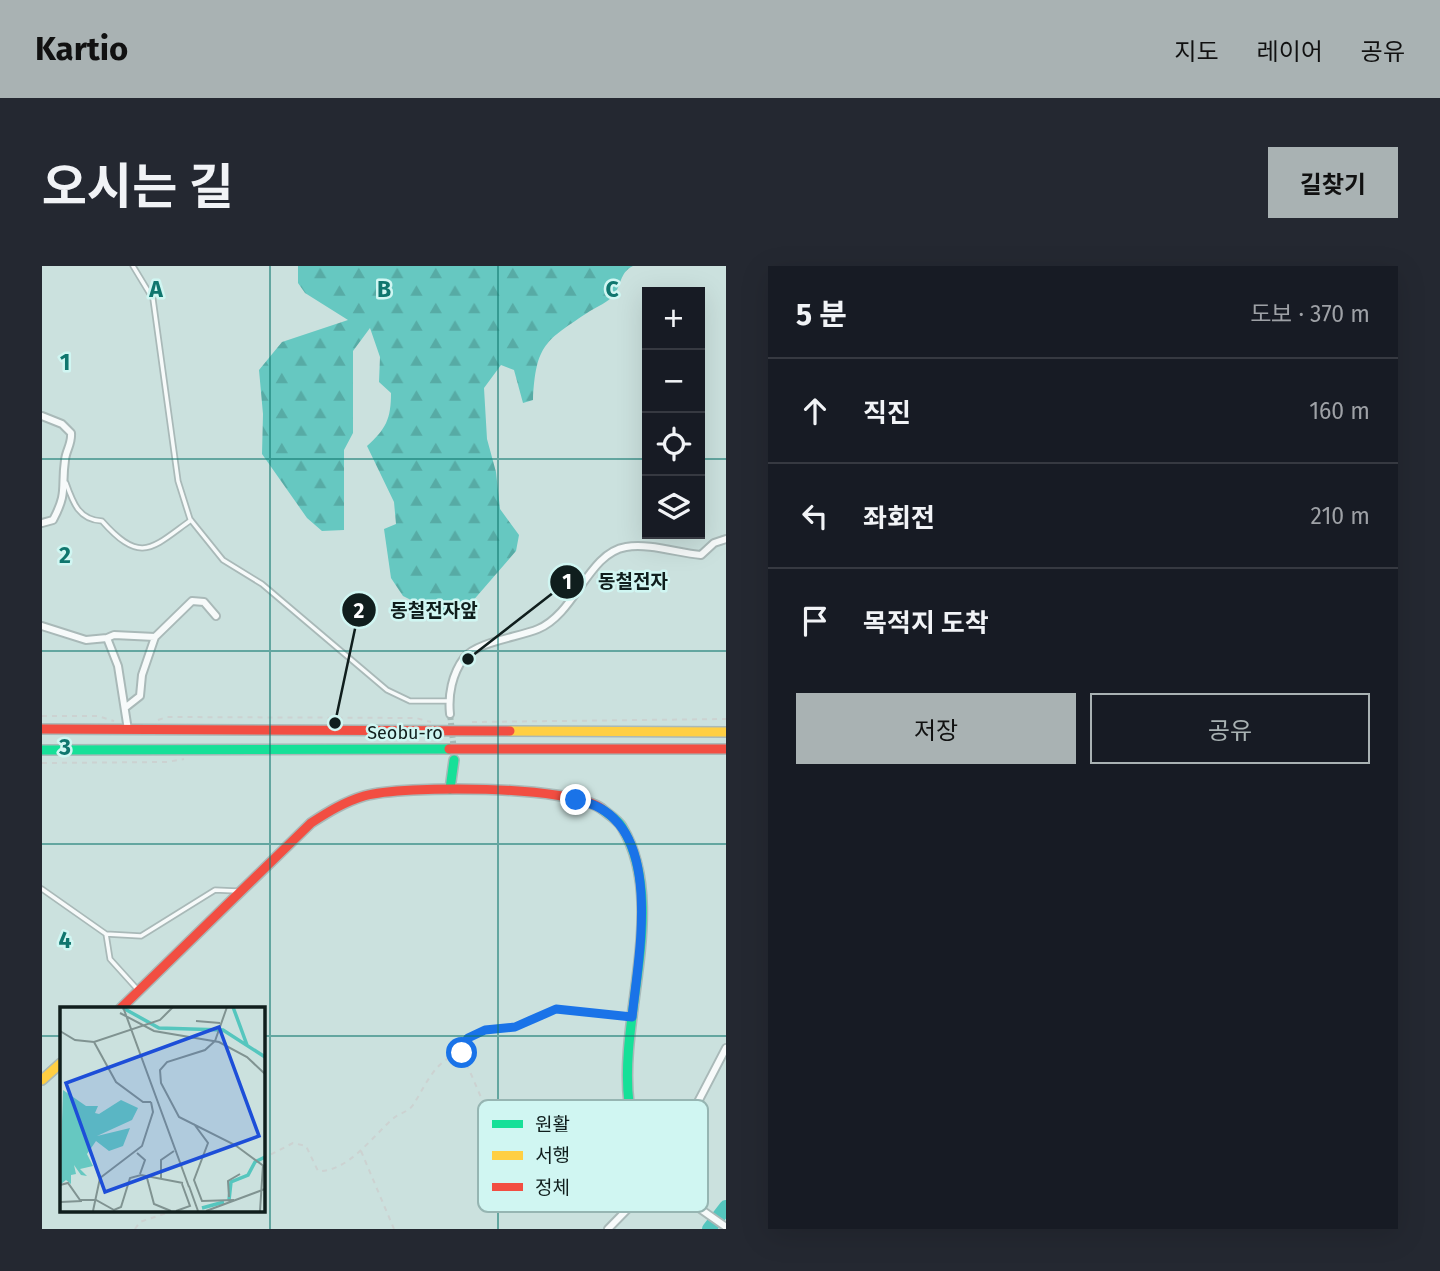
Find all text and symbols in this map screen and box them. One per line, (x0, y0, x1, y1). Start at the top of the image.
text: Kartio (35, 29, 128, 69)
text: 지도 (1174, 38, 1219, 66)
text: 레이어 (1257, 38, 1323, 66)
text: 공유 (1361, 38, 1405, 66)
button: 길찾기 (1268, 147, 1398, 218)
text: 오시는 길 (42, 158, 234, 217)
text: A (148, 275, 163, 303)
text: B (377, 275, 391, 303)
text: C (605, 275, 619, 303)
map controls (642, 287, 705, 539)
button: + (642, 287, 705, 350)
text: 5 분 (796, 297, 847, 333)
text: 도보 · 370 m (1250, 300, 1370, 328)
text: 1 (60, 348, 70, 376)
button: − (642, 350, 705, 413)
icon: ahead (796, 392, 834, 430)
text: 160 m (1309, 397, 1370, 425)
text: 직진 (863, 398, 911, 429)
button: locate (642, 413, 705, 476)
button: layers (642, 476, 705, 539)
icon: left (796, 497, 834, 535)
text: 210 m (1311, 502, 1370, 530)
text: 좌회전 (863, 503, 935, 534)
text: 2 (59, 541, 71, 569)
callout: 동철전자 (549, 562, 682, 602)
text: 1 (562, 569, 572, 595)
text: 동철전자 (598, 570, 668, 593)
callout: 동철전자앞 (341, 590, 492, 630)
text: 2 (354, 598, 365, 624)
text: 동철전자앞 (390, 599, 478, 622)
icon: arrive (796, 602, 834, 640)
text: 목적지 도착 (863, 608, 989, 639)
button: 저장 (796, 693, 1076, 764)
button: 공유 (1090, 693, 1370, 764)
street label: Seobu-ro (367, 722, 443, 744)
text: 3 (58, 733, 71, 761)
route end (560, 784, 591, 815)
text: 4 (59, 926, 72, 954)
inset map (60, 1007, 264, 1212)
route start (446, 1037, 477, 1068)
legend (478, 1100, 708, 1212)
text: 원활 (535, 1113, 570, 1136)
text: 서행 (535, 1144, 570, 1167)
text: 정체 (535, 1176, 570, 1199)

